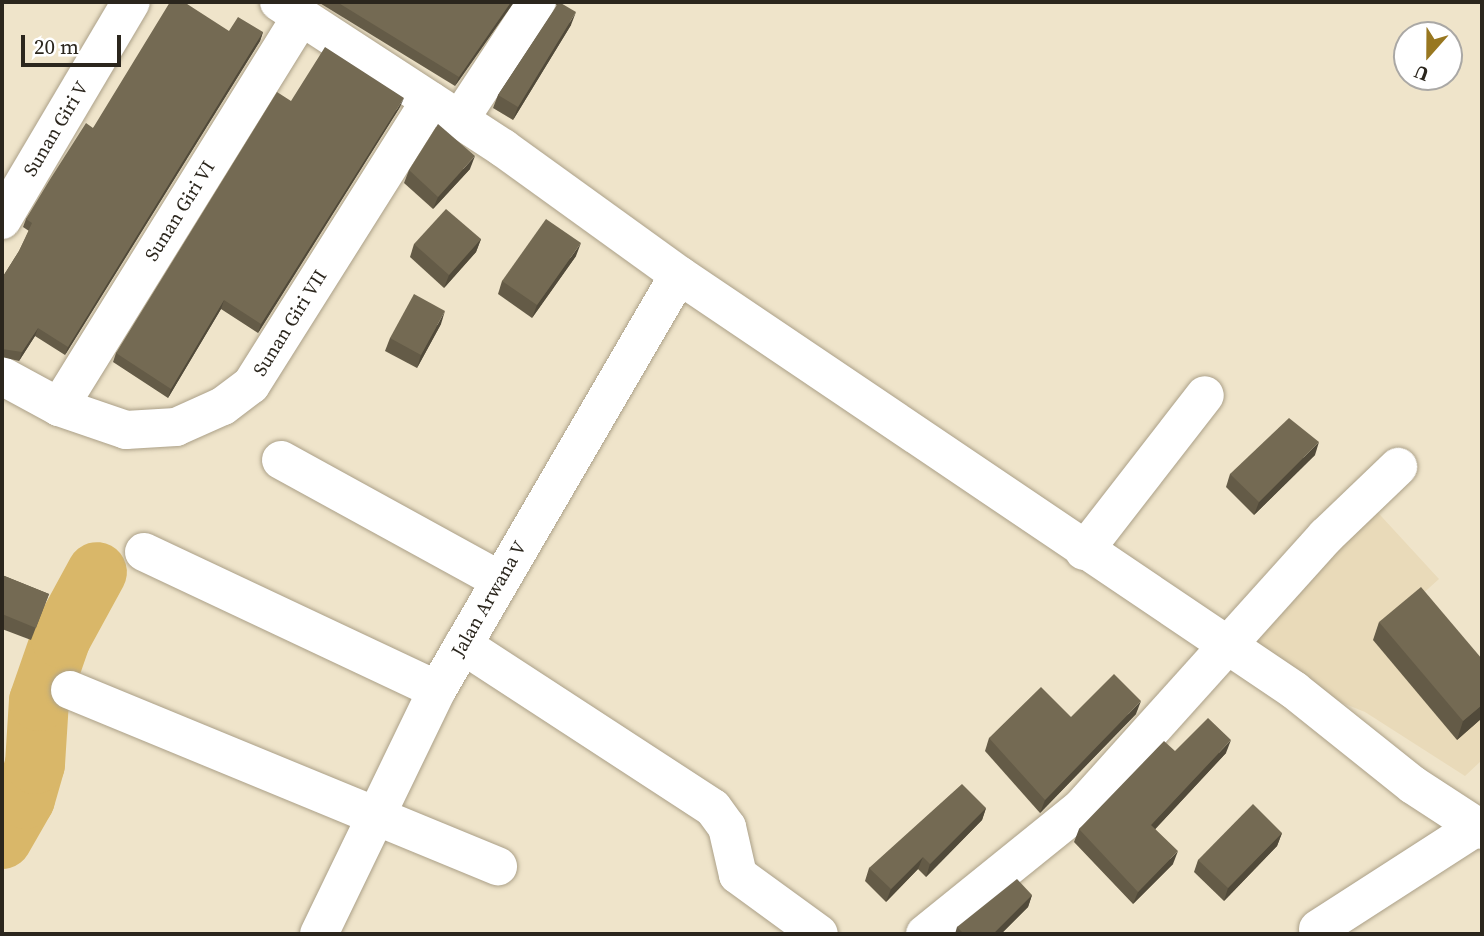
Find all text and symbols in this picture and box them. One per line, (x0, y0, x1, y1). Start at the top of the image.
scale bar (24, 21, 124, 65)
north arrow (1393, 21, 1463, 91)
text: 20 m (34, 32, 79, 61)
text: U (1410, 59, 1432, 88)
street label: Sunan Giri V (19, 77, 93, 181)
street label: Sunan Giri VI (140, 157, 220, 265)
street label: Sunan Giri VII (248, 266, 332, 380)
street label: Jalan Arwana V (447, 537, 531, 661)

